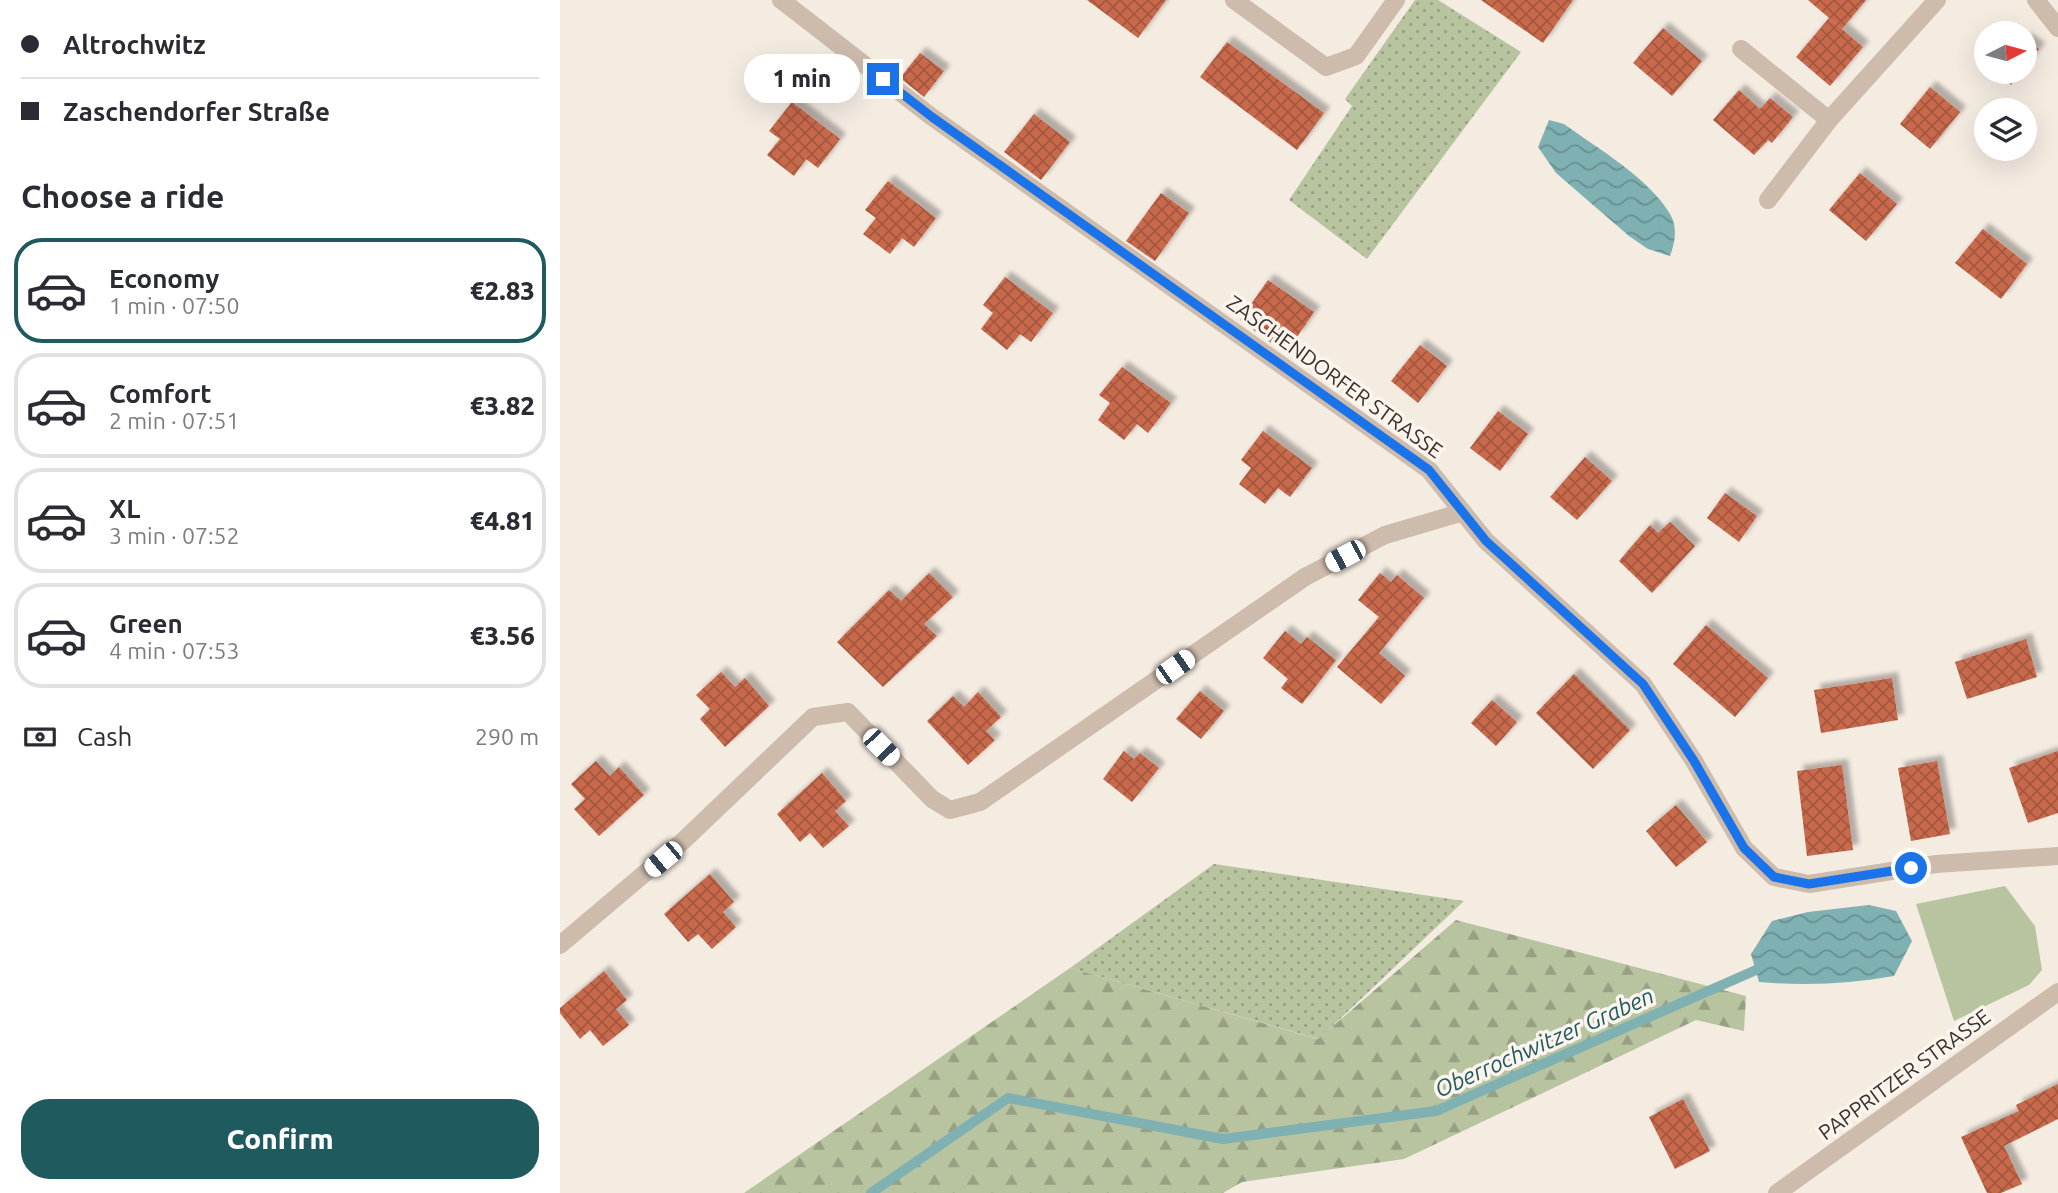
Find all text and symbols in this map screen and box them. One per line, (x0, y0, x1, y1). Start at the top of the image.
north arrow (1974, 21, 2037, 84)
map controls (1974, 21, 2037, 161)
text: Altrochwitz (63, 30, 206, 59)
callout: 1 min (743, 55, 858, 104)
route end (867, 63, 899, 95)
text: 1 min (773, 66, 831, 91)
text: Zaschendorfer Straße (63, 97, 330, 126)
button: layers (1974, 98, 2037, 161)
text: Choose a ride (21, 178, 224, 214)
icon: car (25, 259, 88, 322)
text: Economy (109, 264, 219, 293)
text: €2.83 (470, 276, 535, 305)
street label: ZASCHENDORFER STRASSE (1223, 290, 1447, 462)
text: 1 min · 07:50 (109, 293, 240, 318)
icon: car (25, 374, 88, 437)
text: Comfort (109, 379, 212, 408)
text: €3.82 (470, 391, 535, 420)
text: 2 min · 07:51 (109, 408, 240, 433)
icon: car (25, 489, 88, 552)
text: XL (109, 494, 140, 523)
text: €4.81 (470, 506, 535, 535)
text: 3 min · 07:52 (109, 523, 240, 548)
car (1322, 537, 1369, 575)
icon: car (25, 604, 88, 667)
text: Green (109, 609, 183, 638)
text: €3.56 (470, 621, 535, 650)
text: 4 min · 07:53 (109, 638, 240, 663)
car (1152, 646, 1199, 688)
icon: cash (21, 718, 59, 756)
text: Cash (77, 722, 132, 751)
text: 290 m (475, 724, 539, 749)
car (859, 725, 904, 769)
car (641, 837, 686, 881)
route start (1895, 852, 1927, 884)
water label: Oberrochwitzer Graben (1431, 982, 1657, 1102)
street label: PAPPRITZER STRASSE (1813, 1004, 1995, 1144)
button: Confirm (21, 1099, 539, 1179)

